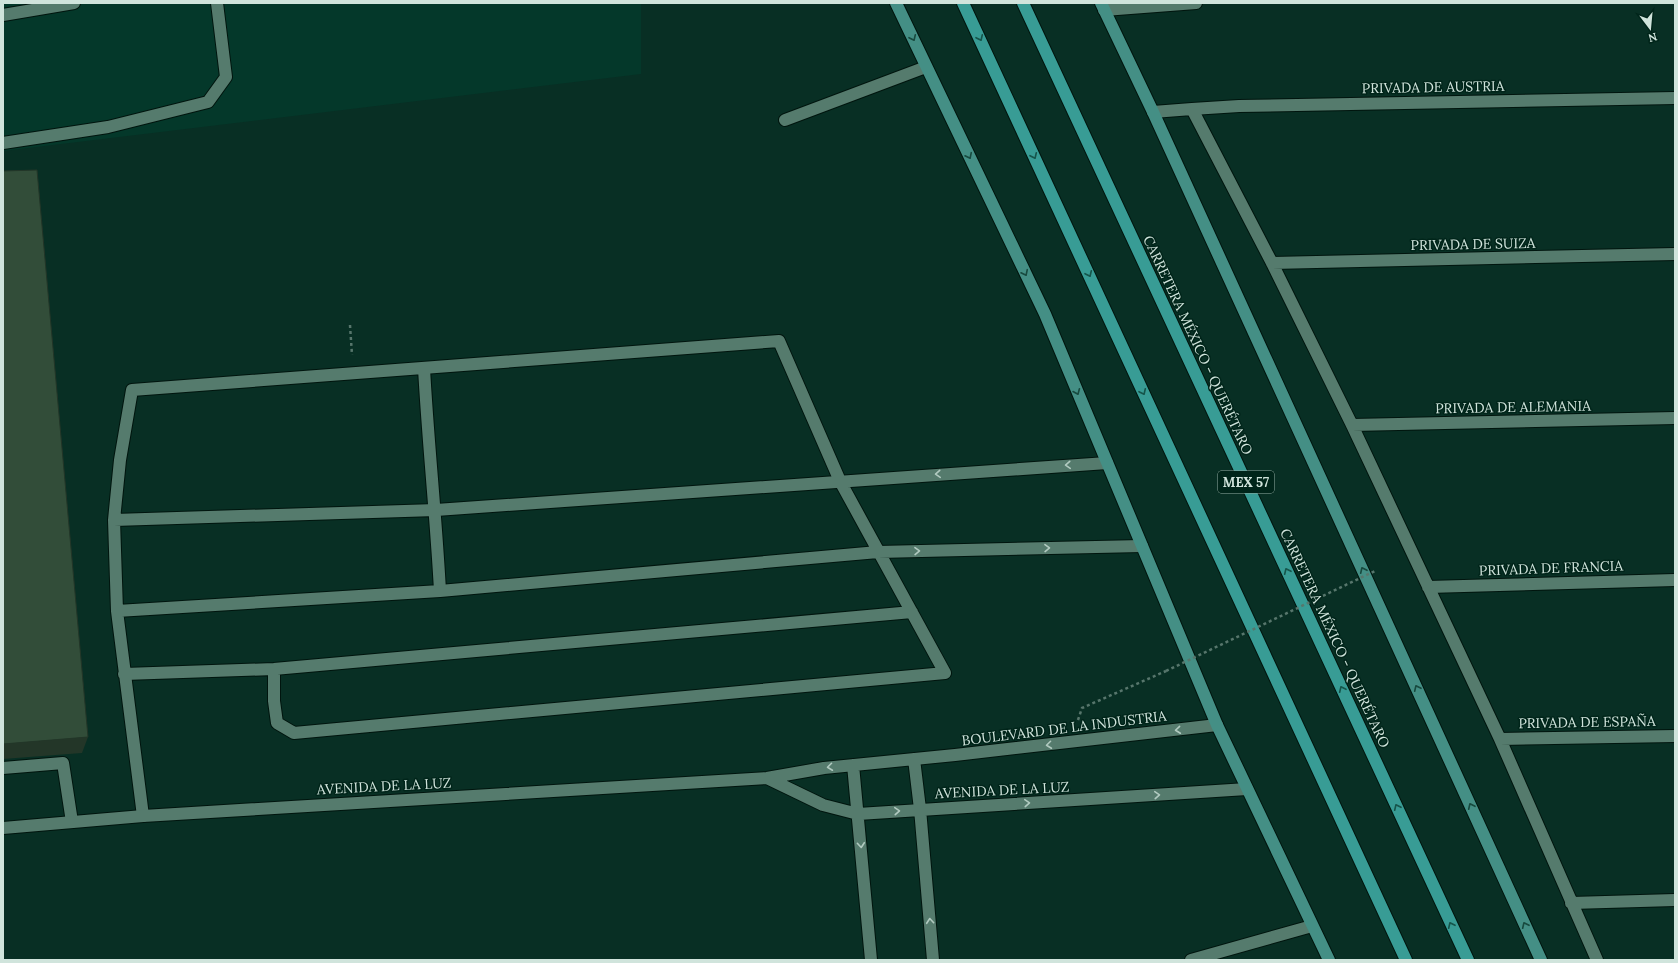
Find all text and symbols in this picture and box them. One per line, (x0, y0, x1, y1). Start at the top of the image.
north arrow (1630, 8, 1670, 48)
text: N (1646, 30, 1659, 46)
one-way arrow (908, 34, 916, 42)
one-way arrow (975, 34, 983, 42)
street label: PRIVADA DE AUSTRIA (1362, 77, 1505, 97)
one-way arrow (964, 151, 972, 159)
one-way arrow (1029, 152, 1037, 160)
street label: CARRETERA MÉXICO - QUERÉTARO (1139, 233, 1257, 457)
street label: PRIVADA DE SUIZA (1410, 234, 1536, 254)
one-way arrow (1020, 268, 1028, 276)
one-way arrow (1084, 270, 1092, 278)
one-way arrow (1073, 388, 1081, 395)
one-way arrow (1138, 388, 1146, 396)
street label: PRIVADA DE ALEMANIA (1435, 397, 1591, 417)
one-way arrow (1065, 461, 1071, 470)
one-way arrow (935, 469, 941, 478)
road number: MEX 57 (1218, 471, 1274, 493)
street label: CARRETERA MÉXICO - QUERÉTARO (1276, 526, 1394, 750)
one-way arrow (1044, 544, 1050, 552)
one-way arrow (914, 547, 920, 555)
street label: PRIVADA DE FRANCIA (1479, 556, 1624, 580)
one-way arrow (1359, 567, 1367, 574)
one-way arrow (1284, 568, 1292, 575)
one-way arrow (1339, 685, 1347, 693)
one-way arrow (1414, 685, 1422, 693)
street label: BOULEVARD DE LA INDUSTRIA (961, 706, 1168, 749)
street label: PRIVADA DE ESPAÑA (1518, 712, 1656, 732)
one-way arrow (1175, 725, 1181, 734)
one-way arrow (1046, 740, 1052, 749)
one-way arrow (827, 763, 833, 772)
street label: AVENIDA DE LA LUZ (315, 773, 452, 799)
street label: AVENIDA DE LA LUZ (933, 777, 1070, 803)
one-way arrow (1154, 791, 1160, 800)
one-way arrow (1024, 799, 1030, 808)
one-way arrow (1394, 803, 1402, 811)
one-way arrow (1468, 803, 1476, 811)
one-way arrow (894, 806, 900, 815)
one-way arrow (856, 842, 865, 848)
one-way arrow (926, 918, 935, 924)
one-way arrow (1448, 921, 1456, 929)
one-way arrow (1522, 921, 1530, 929)

